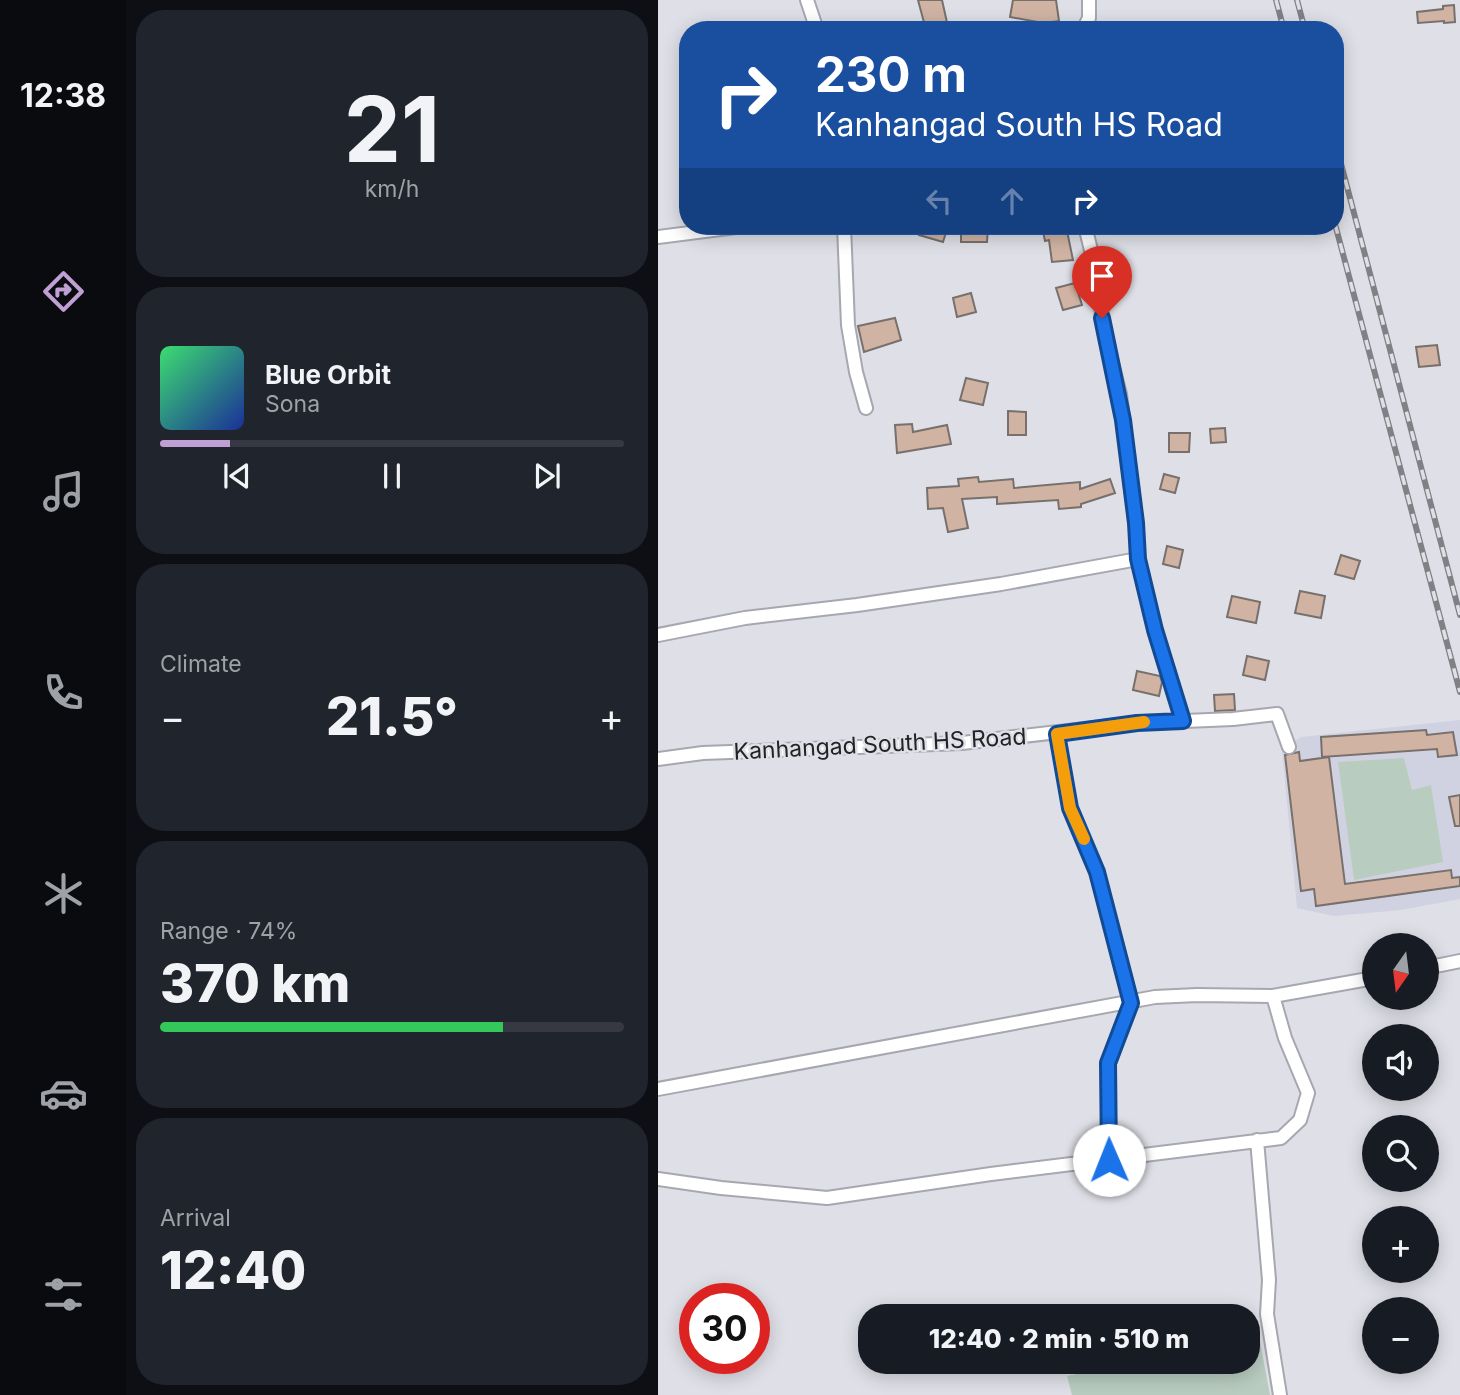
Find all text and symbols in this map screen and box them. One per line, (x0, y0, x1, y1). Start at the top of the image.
text: 230 m (815, 45, 967, 104)
icon: right (700, 49, 791, 140)
text: 21 (344, 74, 440, 184)
text: 12:38 (20, 76, 106, 115)
text: Kanhangad South HS Road (815, 105, 1223, 144)
text: km/h (365, 175, 419, 203)
icon: left (920, 182, 958, 220)
icon: ahead (993, 182, 1031, 220)
icon: right (1066, 182, 1104, 220)
pin (1072, 246, 1132, 318)
icon: arrive (1083, 257, 1121, 295)
icon: directions (39, 267, 88, 316)
text: Blue Orbit (265, 359, 391, 390)
text: Sona (265, 390, 320, 418)
icon: previous (218, 457, 256, 495)
icon: pause (373, 457, 411, 495)
icon: next (528, 457, 566, 495)
icon: music (39, 467, 88, 516)
text: Climate (160, 650, 242, 678)
icon: phone (39, 668, 88, 717)
text: 21.5° (326, 685, 458, 748)
text: − (160, 694, 185, 740)
text: + (599, 694, 624, 740)
street label: Kanhangad South HS Road (733, 722, 1027, 766)
icon: climate (39, 869, 88, 918)
text: Range · 74% (160, 917, 297, 945)
north arrow (1362, 933, 1438, 1010)
map controls (1362, 933, 1439, 1374)
text: 370 km (160, 952, 350, 1015)
button: sound (1362, 1024, 1439, 1101)
icon: car (39, 1069, 88, 1118)
button: search (1362, 1115, 1439, 1192)
position arrow (1072, 1123, 1146, 1197)
text: Arrival (160, 1204, 231, 1232)
button: + (1362, 1206, 1439, 1283)
text: 12:40 (160, 1239, 306, 1302)
icon: filters (39, 1270, 88, 1319)
speed limit sign: 30 (679, 1283, 770, 1374)
button: − (1362, 1297, 1439, 1374)
text: 12:40 · 2 min · 510 m (929, 1323, 1189, 1354)

